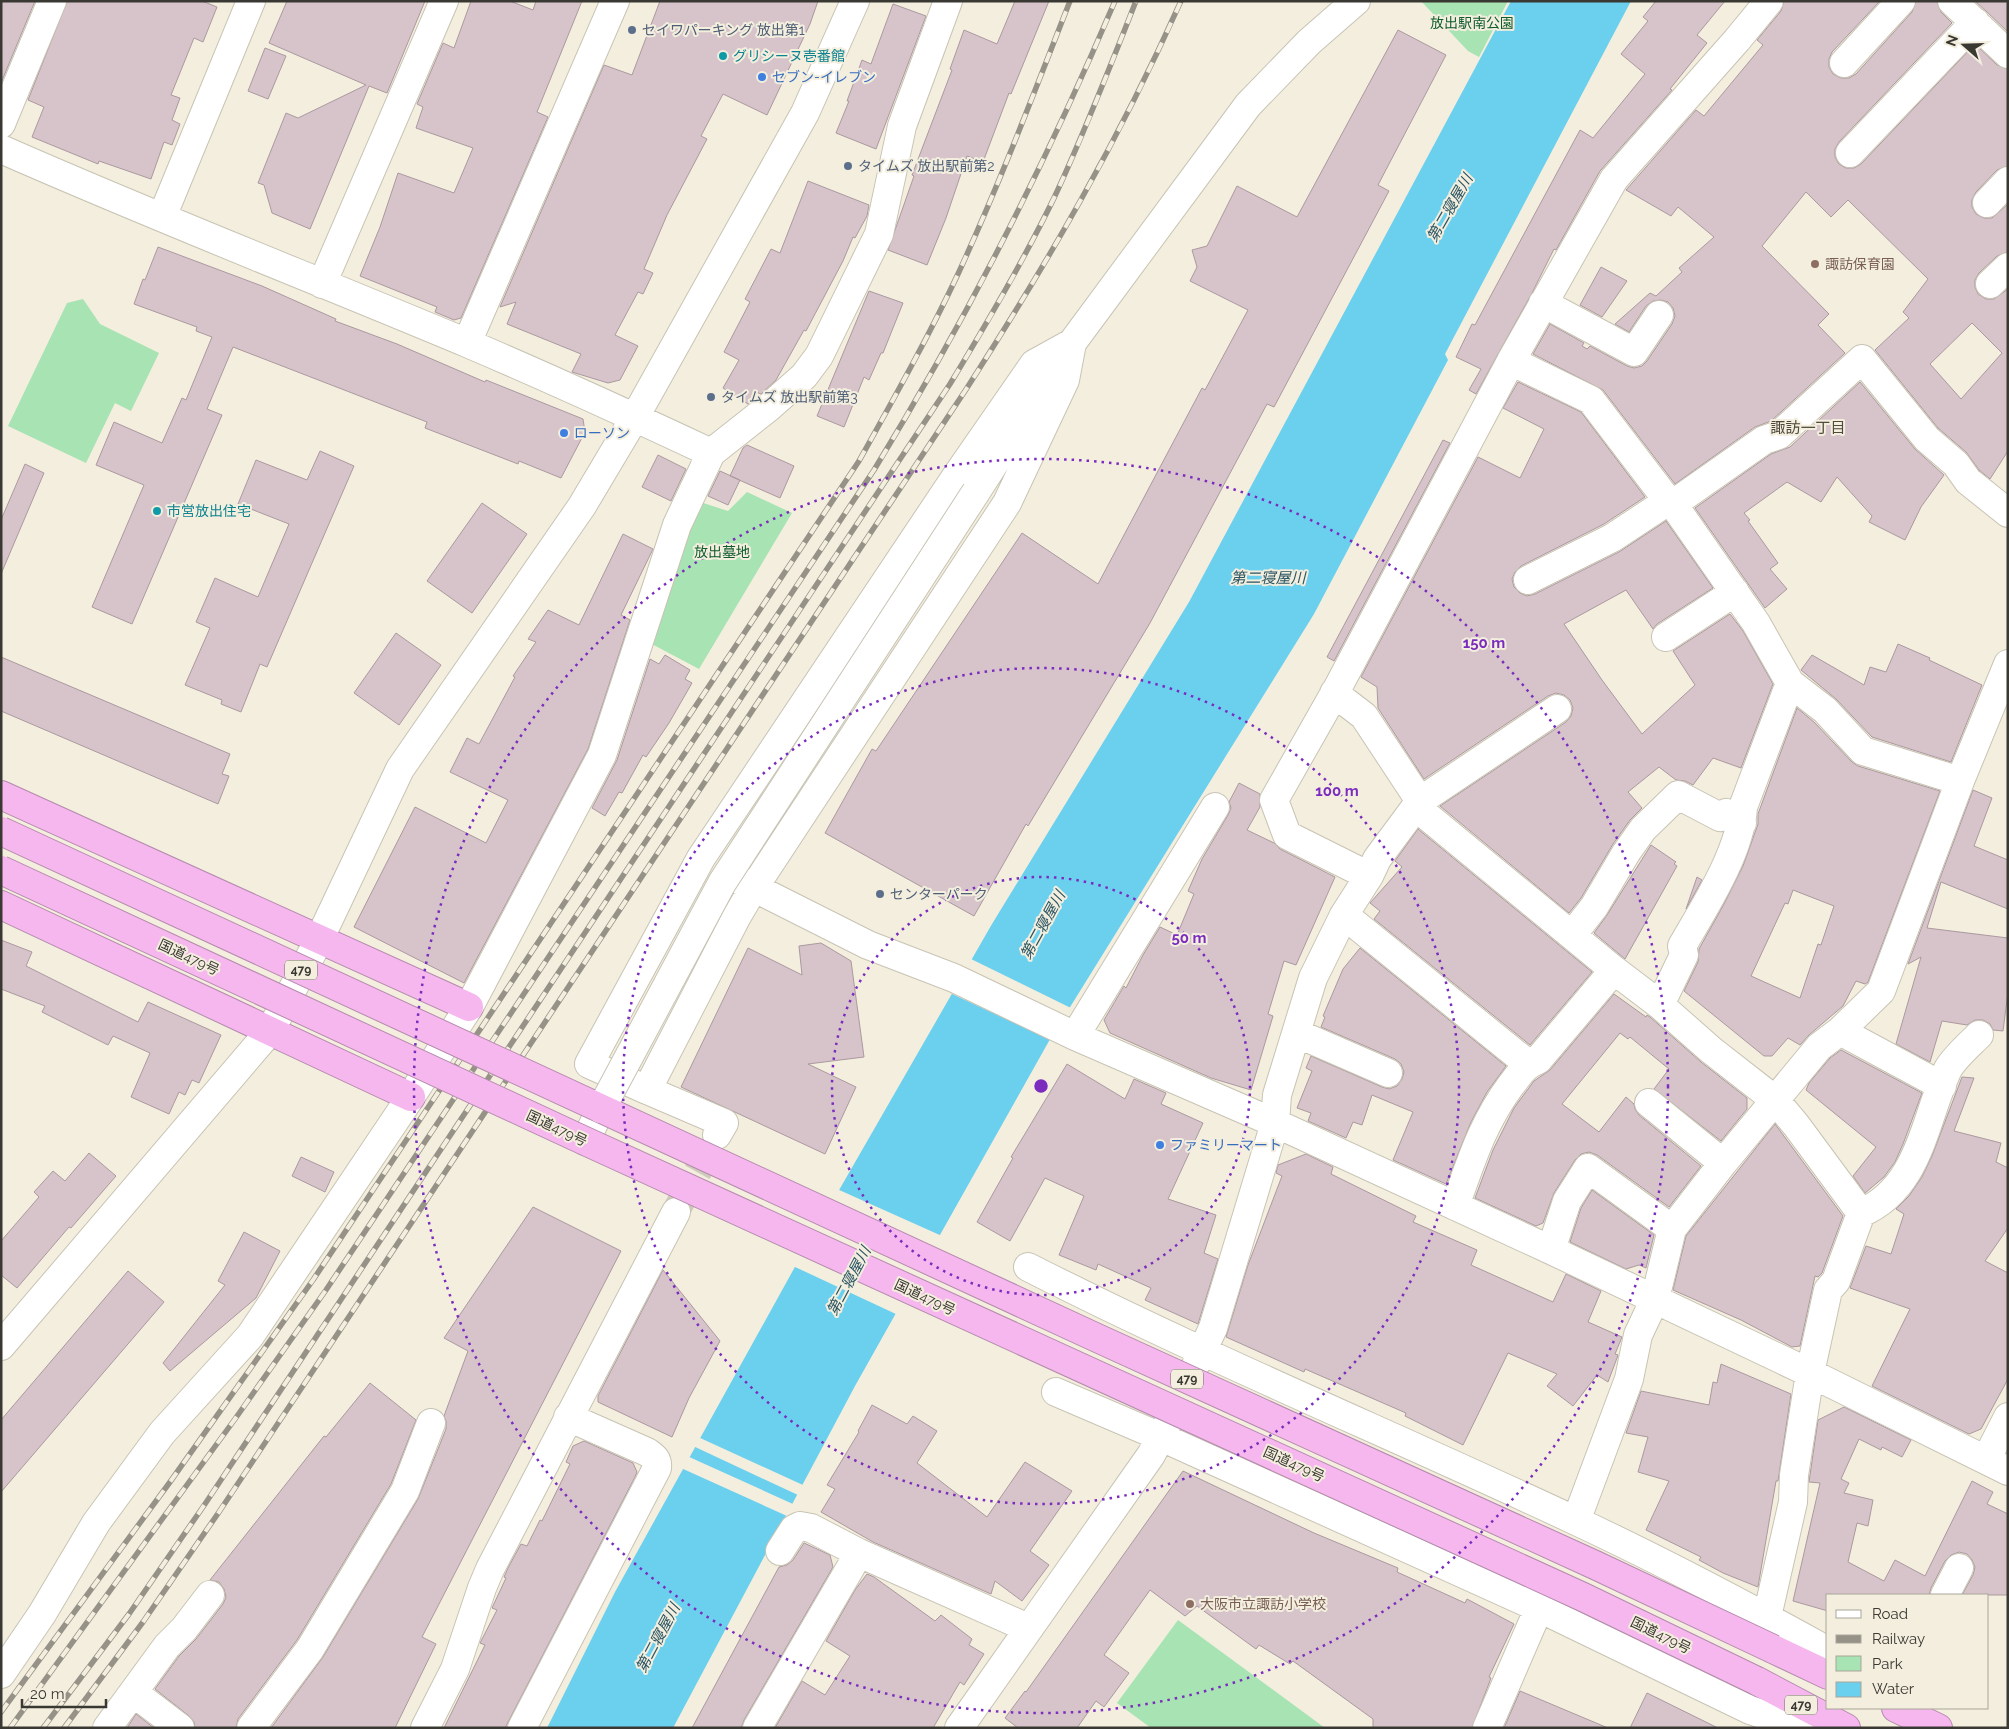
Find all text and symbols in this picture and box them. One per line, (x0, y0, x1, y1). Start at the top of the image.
park label: 放出駅南公園 (1430, 15, 1514, 31)
north arrow (1939, 20, 1989, 70)
place label: セイワパーキング 放出第1 (642, 22, 805, 38)
marker: セイワパーキング 放出第1 (626, 24, 638, 36)
text: N (1942, 33, 1961, 48)
place label: グリシーヌ壱番館 (733, 48, 845, 64)
marker: グリシーヌ壱番館 (717, 50, 729, 62)
place label: セブン-イレブン (772, 69, 876, 85)
marker: セブン-イレブン (756, 71, 768, 83)
place label: タイムズ 放出駅前第2 (858, 158, 995, 174)
marker: タイムズ 放出駅前第2 (842, 160, 854, 172)
water label: 第二寝屋川 (1423, 169, 1478, 245)
place label: 諏訪保育園 (1825, 256, 1895, 272)
marker: 諏訪保育園 (1809, 258, 1821, 270)
place label: タイムズ 放出駅前第3 (721, 389, 858, 405)
marker: タイムズ 放出駅前第3 (705, 391, 717, 403)
district label: 諏訪一丁目 (1770, 419, 1846, 437)
place label: ローソン (574, 425, 630, 441)
marker: ローソン (558, 427, 570, 439)
place label: 市営放出住宅 (167, 503, 251, 519)
marker: 市営放出住宅 (151, 505, 163, 517)
park label: 放出墓地 (694, 544, 750, 560)
water label: 第二寝屋川 (1230, 569, 1307, 587)
text: 150 m (1463, 634, 1505, 652)
text: 100 m (1315, 782, 1359, 800)
place label: センターパーク (890, 886, 988, 902)
water label: 第二寝屋川 (1017, 886, 1070, 962)
marker: センターパーク (874, 888, 886, 900)
text: 50 m (1171, 929, 1207, 947)
street label: 国道479号 (156, 936, 222, 978)
road number: 479 (285, 960, 317, 980)
centre of rings (1032, 1077, 1050, 1095)
street label: 国道479号 (524, 1107, 590, 1149)
place label: ファミリーマート (1170, 1137, 1282, 1153)
marker: ファミリーマート (1154, 1139, 1166, 1151)
water label: 第二寝屋川 (823, 1242, 875, 1318)
street label: 国道479号 (892, 1276, 958, 1318)
road number: 479 (1171, 1370, 1203, 1388)
street label: 国道479号 (1261, 1443, 1327, 1485)
legend (1826, 1594, 1989, 1709)
place label: 大阪市立諏訪小学校 (1200, 1596, 1326, 1612)
marker: 大阪市立諏訪小学校 (1184, 1598, 1196, 1610)
water label: 第二寝屋川 (632, 1599, 684, 1675)
text: Road (1872, 1605, 1908, 1623)
street label: 国道479号 (1628, 1614, 1694, 1656)
text: Railway (1872, 1630, 1925, 1648)
text: Park (1872, 1655, 1903, 1673)
scale bar (22, 1676, 106, 1708)
text: Water (1872, 1680, 1915, 1698)
text: 20 m (30, 1685, 65, 1703)
road number: 479 (1785, 1696, 1817, 1714)

